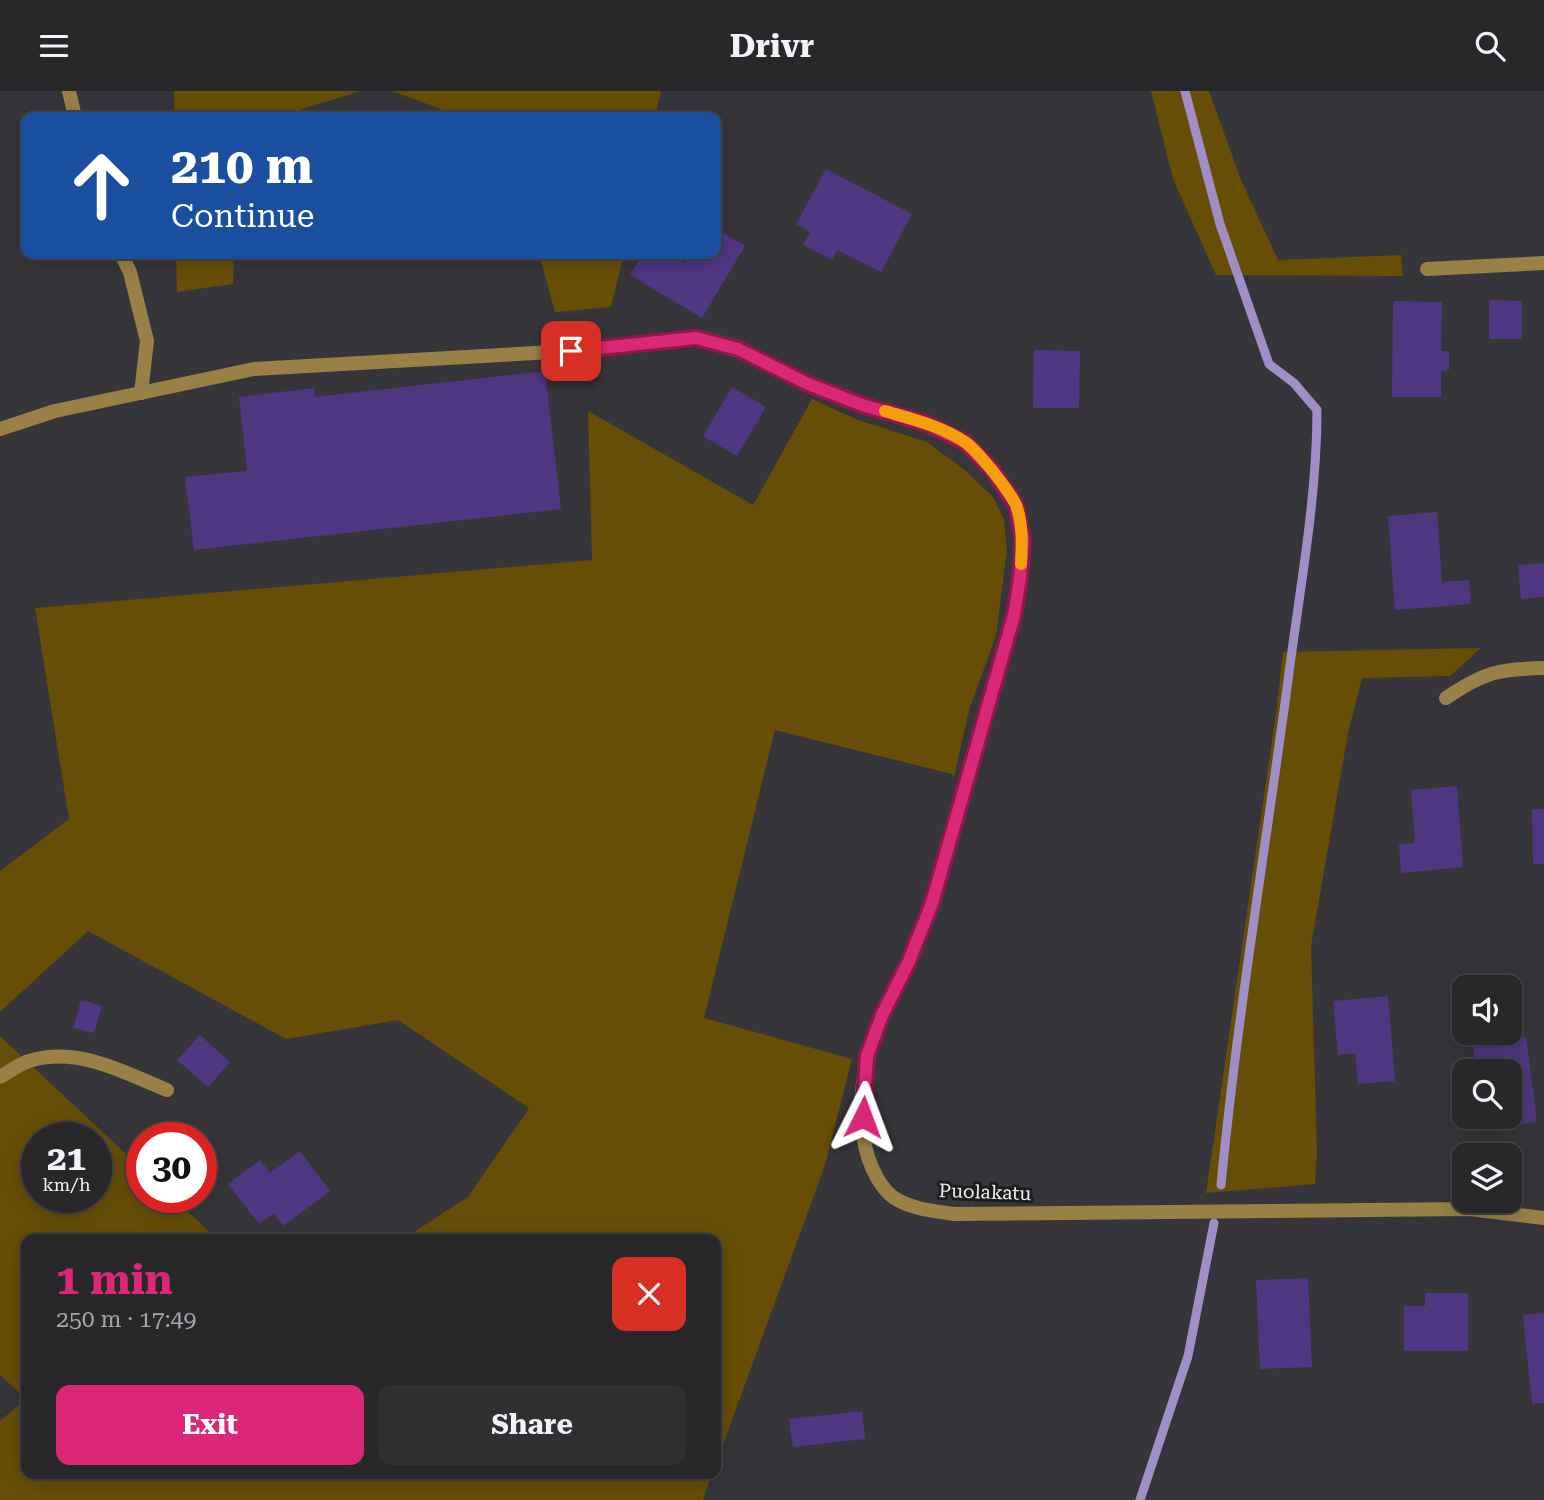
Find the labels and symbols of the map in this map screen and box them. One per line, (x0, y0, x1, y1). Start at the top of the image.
pin (541, 321, 601, 381)
position arrow (826, 1080, 900, 1154)
speed limit sign: 30 (126, 1122, 217, 1213)
street label: Puolakatu (938, 1179, 1032, 1205)

